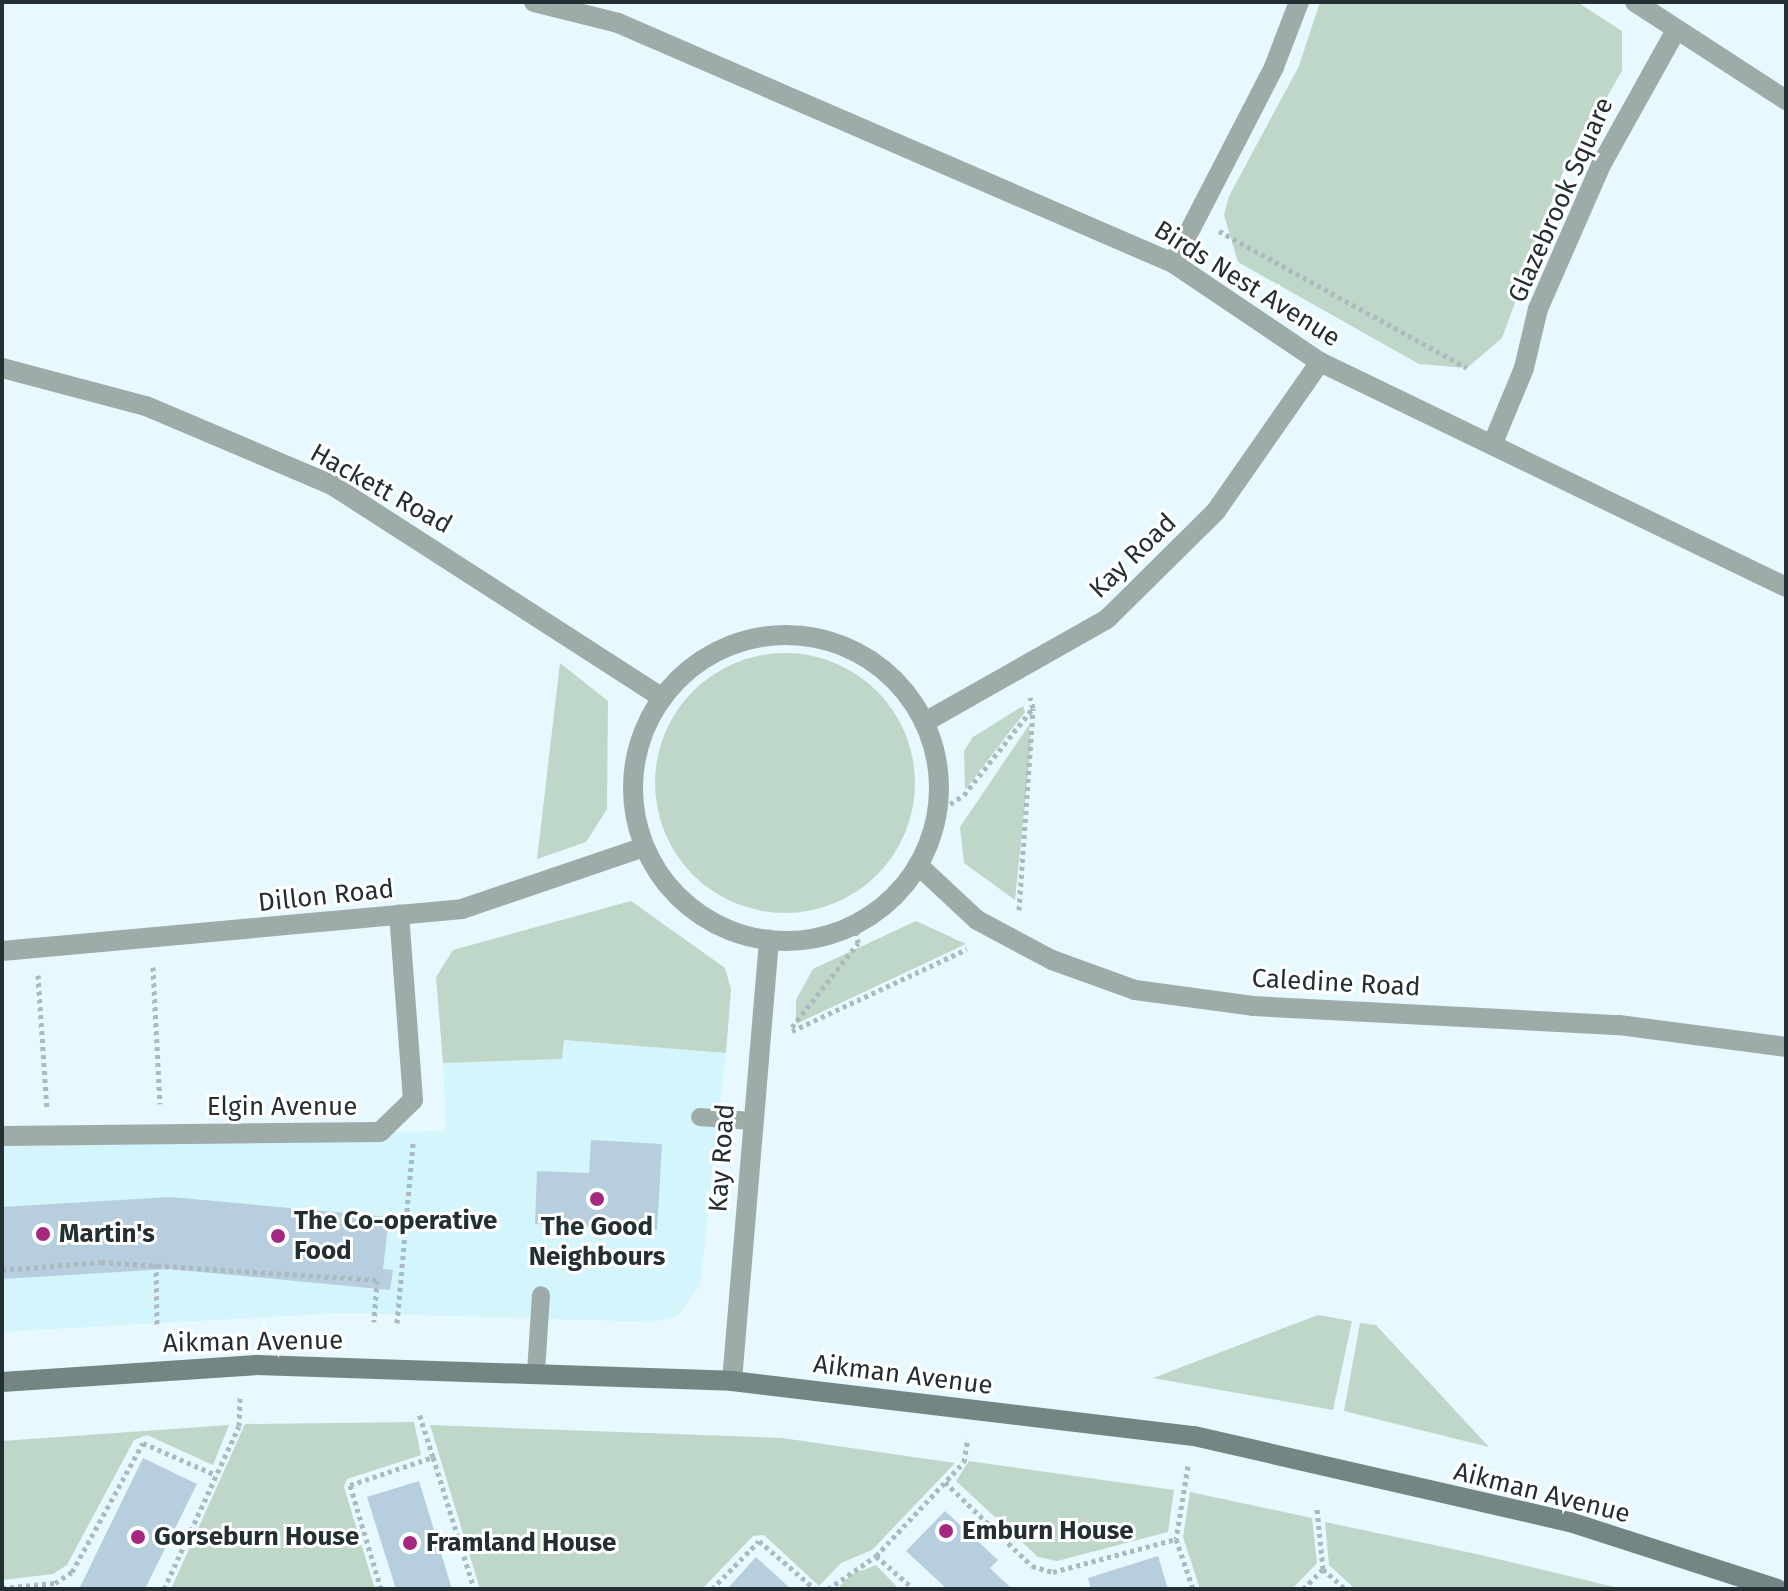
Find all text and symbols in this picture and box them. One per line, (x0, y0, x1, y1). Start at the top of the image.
street label: Glazebrook Square (1502, 93, 1620, 307)
street label: Birds Nest Avenue (1148, 214, 1346, 354)
street label: Hackett Road (305, 437, 457, 541)
street label: Kay Road (1083, 507, 1183, 605)
street label: Dillon Road (257, 873, 395, 919)
street label: Caledine Road (1251, 963, 1421, 1003)
street label: Elgin Avenue (207, 1091, 357, 1123)
street label: Kay Road (703, 1103, 741, 1213)
marker: The Good Neighbours (588, 1190, 606, 1208)
place label: The Co-operative Food (294, 1205, 497, 1266)
place label: The Good Neighbours (529, 1211, 665, 1272)
place label: Martin's (59, 1218, 155, 1250)
marker: Martin's (34, 1225, 52, 1243)
marker: The Co-operative Food (269, 1227, 287, 1245)
street label: Aikman Avenue (163, 1325, 343, 1359)
street label: Aikman Avenue (812, 1349, 994, 1401)
street label: Aikman Avenue (1451, 1456, 1633, 1530)
place label: Emburn House (962, 1515, 1134, 1547)
place label: Gorseburn House (154, 1521, 359, 1553)
marker: Emburn House (937, 1522, 955, 1540)
place label: Framland House (426, 1527, 616, 1559)
marker: Gorseburn House (129, 1528, 147, 1546)
marker: Framland House (401, 1534, 419, 1552)

